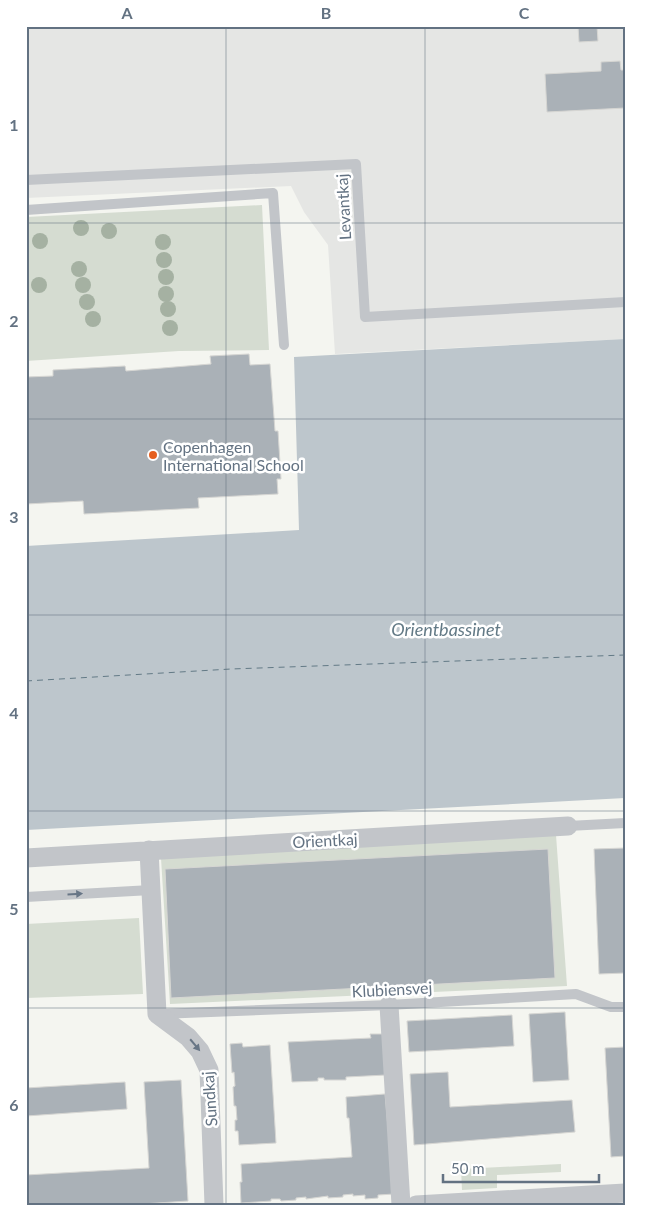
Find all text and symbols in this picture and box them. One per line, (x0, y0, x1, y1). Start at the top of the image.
text: A (120, 3, 133, 22)
text: B (321, 3, 331, 22)
text: C (519, 3, 530, 22)
text: 1 (9, 115, 19, 134)
street label: Levantkaj (332, 173, 354, 241)
text: 2 (9, 311, 19, 330)
place label: Copenhagen International School (163, 437, 304, 474)
marker: Copenhagen International School (147, 449, 159, 461)
text: 3 (9, 507, 19, 526)
water label: Orientbassinet (391, 618, 501, 640)
text: 4 (9, 703, 19, 722)
street label: Orientkaj (292, 829, 358, 851)
one-way arrow (67, 890, 83, 898)
text: 5 (9, 899, 19, 918)
street label: Klubiensvej (351, 977, 433, 1001)
one-way arrow (189, 1039, 200, 1051)
street label: Sundkaj (198, 1071, 220, 1127)
text: 6 (9, 1095, 19, 1114)
scale bar (443, 1151, 600, 1183)
text: 50 m (451, 1159, 485, 1177)

